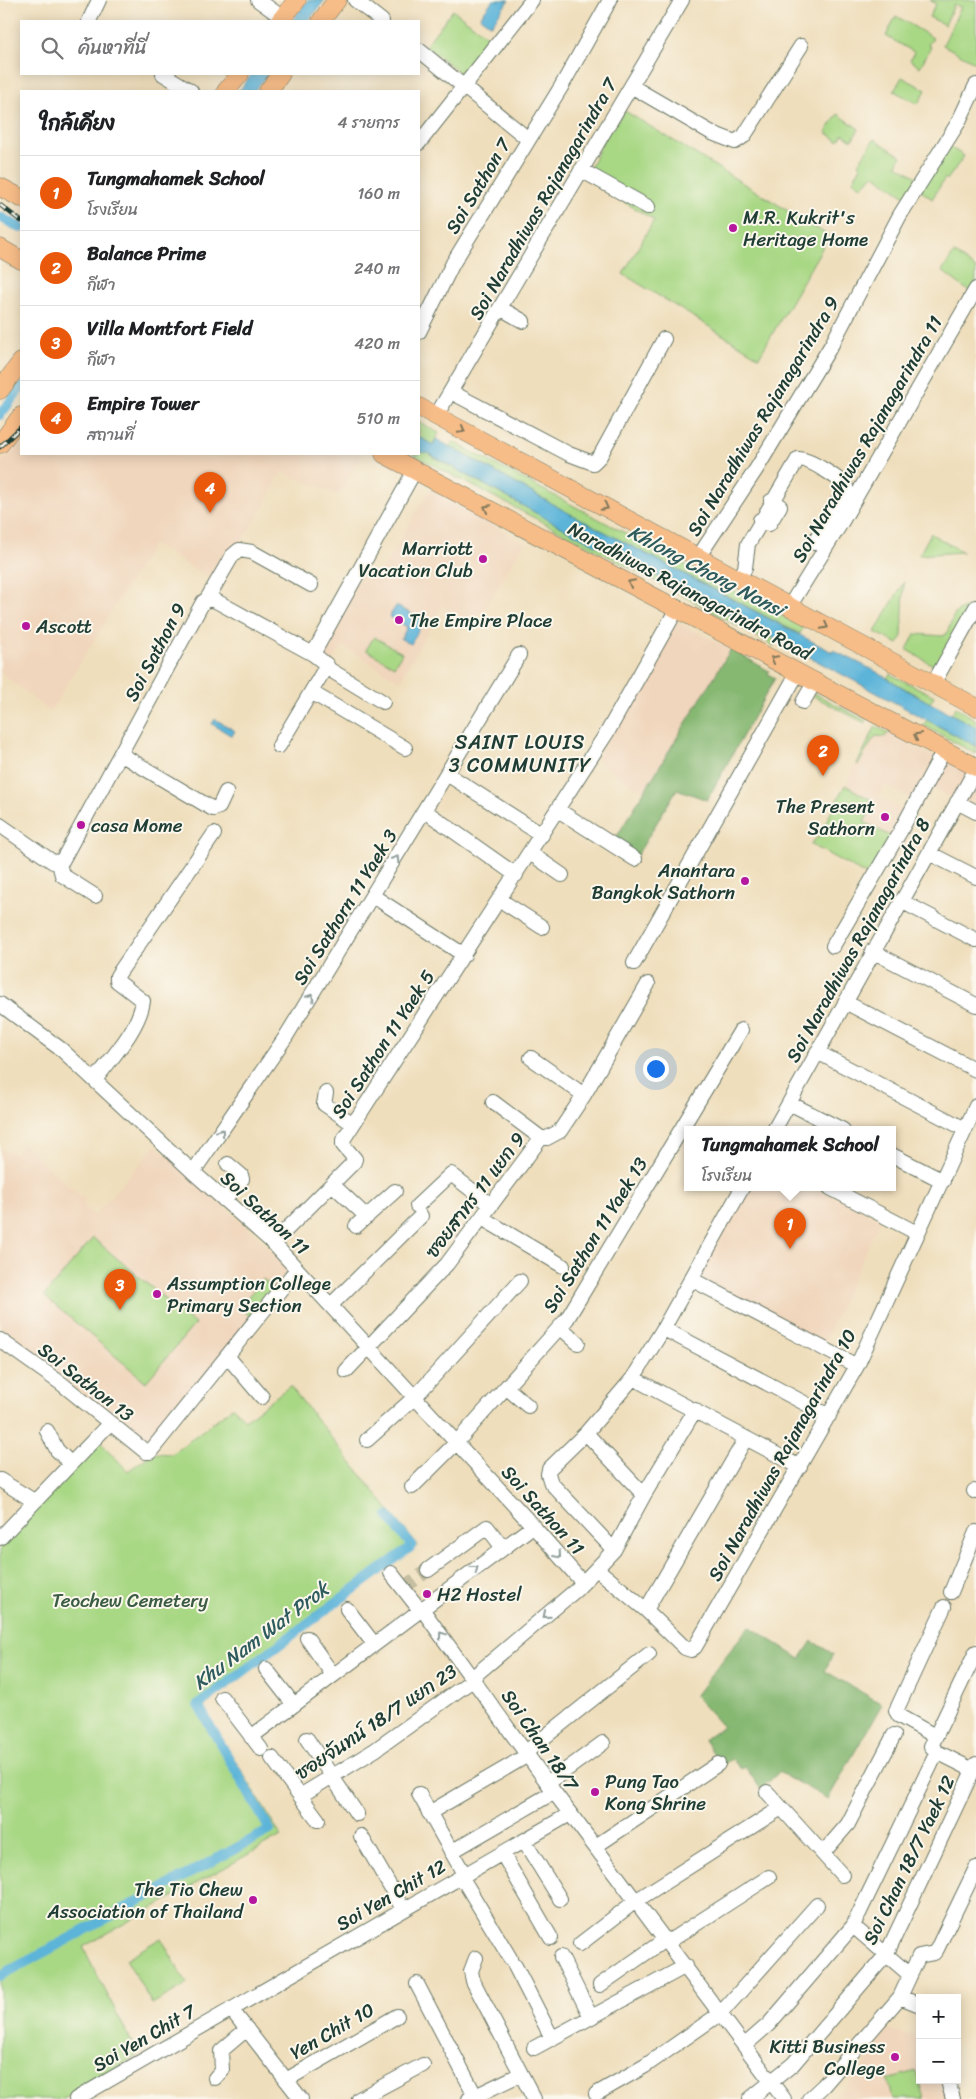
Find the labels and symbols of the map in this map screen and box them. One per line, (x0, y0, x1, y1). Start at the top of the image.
street label: Soi Naradhiwas Rajanagarindra 7 (460, 71, 627, 326)
street label: Soi Sathon 7 (436, 131, 520, 240)
place label: M.R. Kukrit's Heritage Home (743, 201, 868, 256)
marker: M.R. Kukrit's Heritage Home (727, 222, 739, 234)
street label: Soi Naradhiwas Rajanagarindra 9 (678, 289, 848, 543)
street label: Soi Naradhiwas Rajanagarindra 11 (783, 309, 951, 569)
one-way arrow (456, 424, 465, 434)
pin: 4 (194, 472, 226, 513)
one-way arrow (599, 501, 608, 511)
one-way arrow (483, 504, 492, 514)
street label: Naradhiwas Rajanagarindra Road (562, 512, 820, 671)
water label: Khlong Chong Nonsi (622, 515, 794, 629)
place label: Marriott Vacation Club (358, 532, 473, 587)
marker: Marriott Vacation Club (477, 553, 489, 565)
one-way arrow (627, 579, 636, 589)
street label: Soi Sathon 9 (115, 597, 195, 707)
place label: The Empire Place (409, 604, 552, 637)
place label: Ascott (35, 610, 92, 643)
marker: The Empire Place (393, 614, 405, 626)
marker: Ascott (20, 620, 32, 632)
one-way arrow (819, 620, 828, 630)
one-way arrow (770, 655, 779, 665)
district label: SAINT LOUIS 3 COMMUNITY (449, 725, 592, 783)
one-way arrow (914, 732, 923, 742)
pin: 2 (807, 735, 839, 776)
place label: The Present Sathorn (776, 790, 875, 845)
place label: casa Mome (91, 809, 183, 842)
street label: Soi Naradhiwas Rajanagarindra 8 (777, 811, 940, 1069)
marker: The Present Sathorn (879, 811, 891, 823)
marker: casa Mome (75, 819, 87, 831)
street label: Soi Sathorn 11 Yaek 3 (284, 822, 407, 991)
place label: Anantara Bangkok Sathorn (591, 854, 735, 909)
one-way arrow (390, 855, 400, 864)
marker: Anantara Bangkok Sathorn (739, 875, 751, 887)
street label: Soi Sathon 11 Yaek 5 (322, 963, 444, 1125)
one-way arrow (304, 994, 314, 1003)
your location (643, 1056, 669, 1082)
street label: ซอยสาทร 11 แยก 9 (416, 1125, 534, 1265)
one-way arrow (215, 1128, 224, 1138)
street label: Soi Sathon 11 Yaek 13 (534, 1150, 657, 1320)
street label: Soi Sathon 11 (213, 1162, 317, 1264)
pin: 1 (774, 1208, 806, 1249)
place label: Assumption College Primary Section (166, 1267, 331, 1322)
pin: 3 (104, 1269, 136, 1310)
marker: Assumption College Primary Section (151, 1288, 163, 1300)
street label: Soi Naradhiwas Rajanagarindra 10 (699, 1323, 865, 1587)
street label: Soi Sathon 13 (31, 1334, 142, 1431)
street label: Soi Sathon 11 (493, 1457, 593, 1563)
one-way arrow (552, 1549, 561, 1558)
one-way arrow (469, 1566, 479, 1575)
water label: Khu Nam Wat Prok (185, 1571, 339, 1699)
place label: H2 Hostel (437, 1578, 522, 1611)
park label: Teochew Cemetery (52, 1584, 208, 1617)
marker: H2 Hostel (421, 1588, 433, 1600)
one-way arrow (543, 1610, 552, 1619)
one-way arrow (439, 1632, 447, 1641)
street label: ซอยจันทน์ 18/7 แยก 23 (288, 1655, 464, 1789)
street label: Soi Chan 18/7 (493, 1682, 588, 1799)
place label: Pung Tao Kong Shrine (605, 1765, 706, 1820)
street label: Soi Chan 18/7 Yaek 12 (854, 1770, 964, 1950)
marker: Pung Tao Kong Shrine (589, 1786, 601, 1798)
street label: Soi Yen Chit 12 (330, 1850, 452, 1940)
place label: The Tio Chew Association of Thailand (47, 1873, 245, 1928)
marker: The Tio Chew Association of Thailand (247, 1894, 259, 1906)
street label: Yen Chit 10 (283, 1993, 381, 2069)
street label: Soi Yen Chit 7 (86, 1994, 203, 2081)
place label: Kitti Business College (769, 2030, 885, 2085)
marker: Kitti Business College (889, 2051, 901, 2063)

